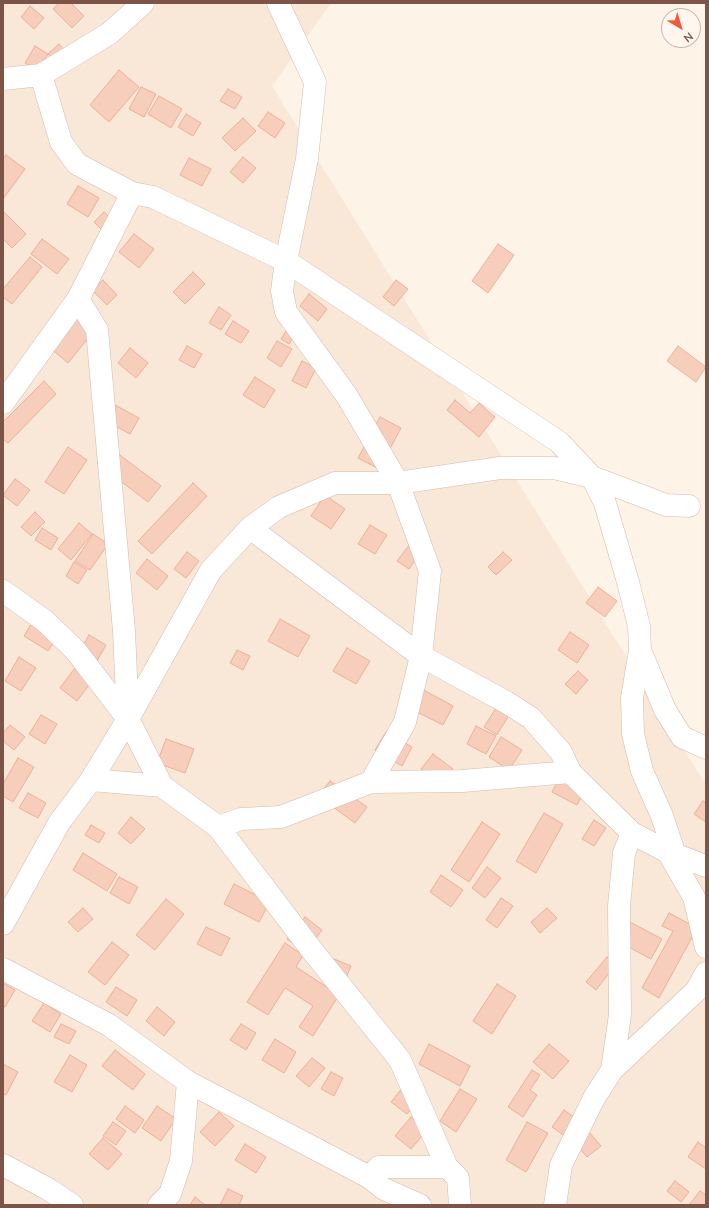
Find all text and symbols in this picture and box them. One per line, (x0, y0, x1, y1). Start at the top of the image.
north arrow (661, 8, 701, 48)
text: N (680, 29, 696, 46)

